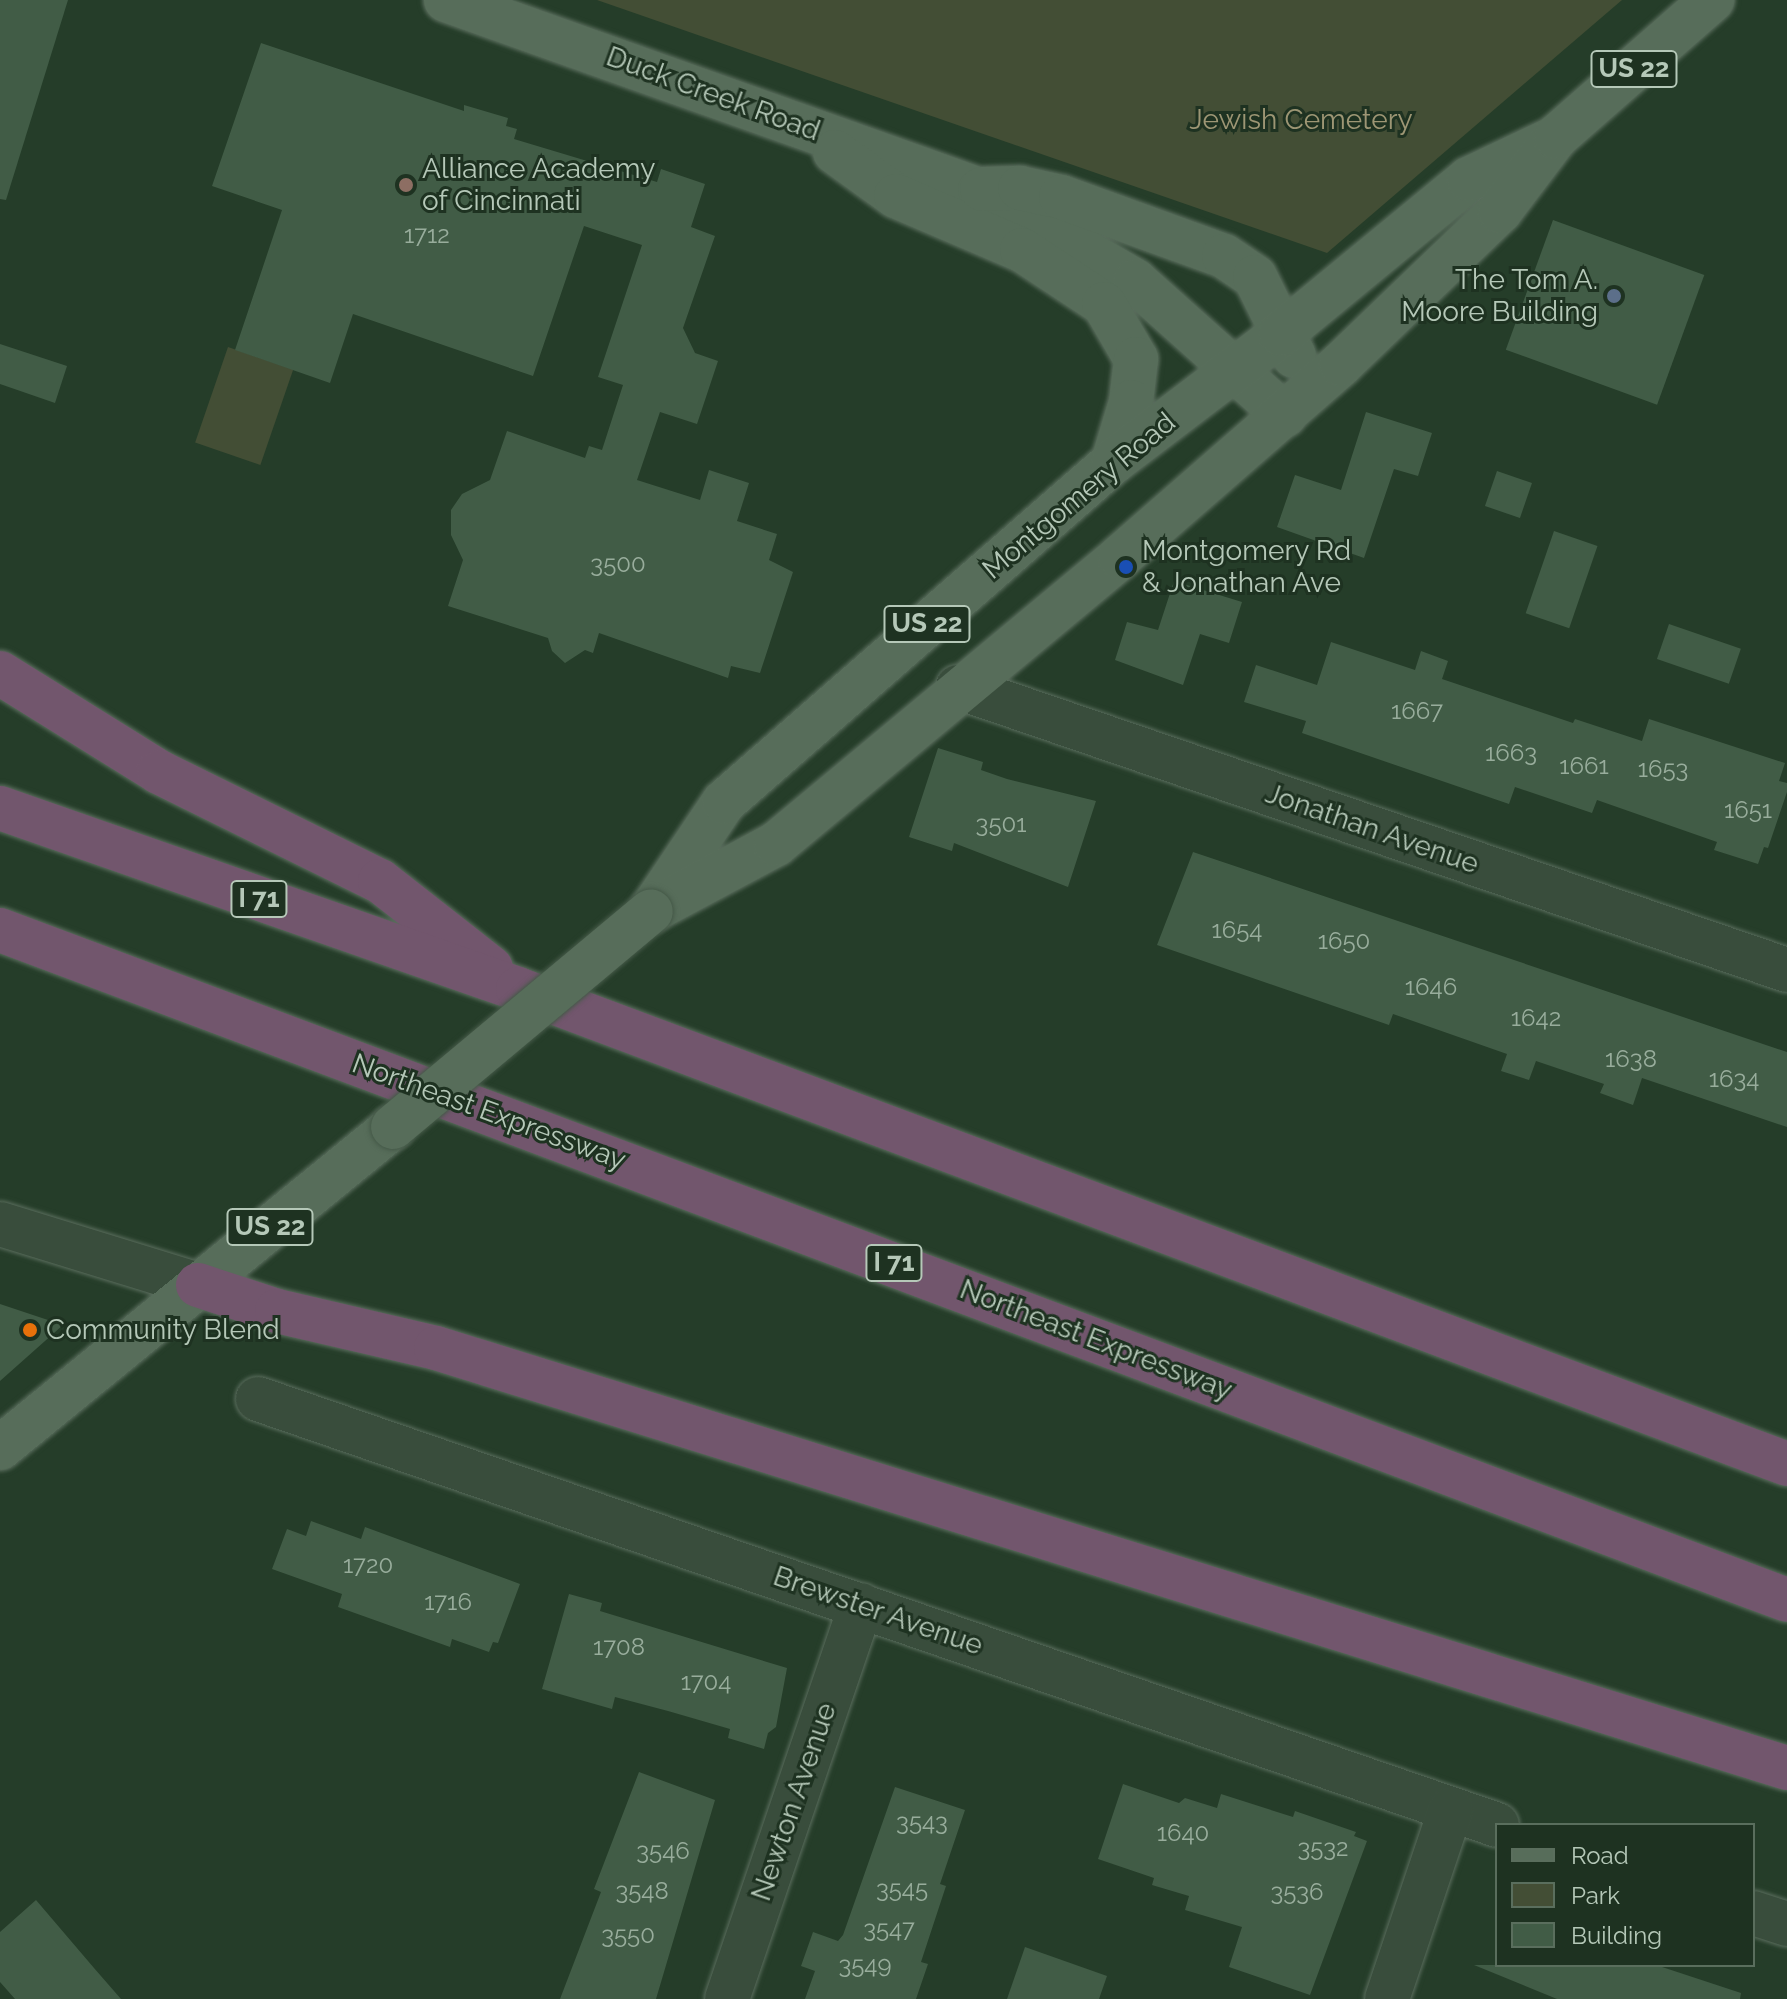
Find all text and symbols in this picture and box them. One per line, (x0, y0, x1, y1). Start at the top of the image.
street label: Duck Creek Road (602, 40, 824, 148)
road number: US 22 (1590, 47, 1678, 91)
park label: Jewish Cemetery (1189, 103, 1413, 137)
place label: Alliance Academy of Cincinnati (422, 152, 656, 218)
marker: Alliance Academy of Cincinnati (397, 176, 415, 194)
house number: 1712 (404, 221, 450, 249)
place label: The Tom A. Moore Building (1401, 263, 1598, 329)
marker: The Tom A. Moore Building (1605, 287, 1623, 305)
street label: Montgomery Road (976, 405, 1182, 587)
place label: Montgomery Rd & Jonathan Ave (1142, 534, 1352, 600)
house number: 3500 (590, 550, 646, 578)
marker: Montgomery Rd & Jonathan Ave (1117, 558, 1135, 576)
road number: US 22 (883, 602, 971, 646)
house number: 1667 (1391, 697, 1443, 725)
house number: 1663 (1485, 739, 1537, 767)
house number: 1661 (1559, 752, 1609, 780)
house number: 1653 (1638, 755, 1688, 783)
street label: Jonathan Avenue (1261, 777, 1483, 881)
house number: 1651 (1724, 796, 1772, 824)
house number: 3501 (976, 810, 1026, 838)
road number: I 71 (229, 877, 289, 921)
house number: 1654 (1212, 916, 1262, 944)
house number: 1650 (1318, 927, 1370, 955)
house number: 1646 (1405, 973, 1457, 1001)
house number: 1642 (1511, 1004, 1561, 1032)
house number: 1638 (1605, 1045, 1657, 1073)
street label: Northeast Expressway (348, 1047, 630, 1177)
house number: 1634 (1709, 1065, 1759, 1093)
road number: US 22 (226, 1205, 314, 1249)
road number: I 71 (864, 1241, 924, 1285)
street label: Northeast Expressway (955, 1273, 1237, 1407)
place label: Community Blend (46, 1313, 281, 1347)
marker: Community Blend (21, 1321, 39, 1339)
house number: 1720 (343, 1551, 393, 1579)
street label: Brewster Avenue (768, 1559, 988, 1663)
house number: 1716 (424, 1588, 472, 1616)
house number: 1708 (593, 1633, 645, 1661)
house number: 1704 (681, 1668, 731, 1696)
street label: Newton Avenue (744, 1698, 844, 1906)
house number: 3543 (896, 1808, 948, 1836)
house number: 1640 (1157, 1819, 1209, 1847)
legend (1495, 1823, 1755, 1967)
house number: 3532 (1297, 1834, 1349, 1862)
house number: 3546 (636, 1837, 690, 1865)
text: Road (1571, 1841, 1629, 1870)
house number: 3545 (876, 1875, 928, 1903)
house number: 3548 (615, 1877, 669, 1905)
house number: 3536 (1270, 1878, 1324, 1906)
text: Park (1571, 1881, 1620, 1910)
house number: 3547 (863, 1915, 915, 1943)
house number: 3550 (601, 1921, 655, 1949)
text: Building (1571, 1921, 1662, 1950)
house number: 3549 (838, 1951, 892, 1979)

